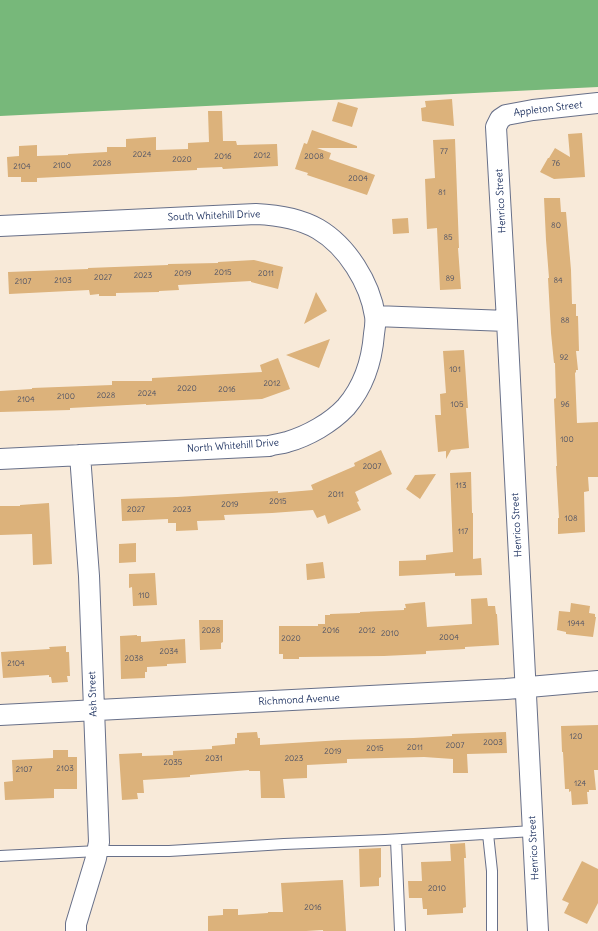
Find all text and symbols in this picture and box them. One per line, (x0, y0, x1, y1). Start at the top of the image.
street label: Appleton Street (513, 99, 583, 119)
house number: 77 (440, 147, 448, 157)
house number: 2024 (133, 150, 151, 160)
house number: 2012 (253, 151, 271, 161)
house number: 2016 (214, 152, 232, 162)
house number: 2008 (304, 152, 324, 162)
house number: 2020 (172, 155, 192, 165)
house number: 2028 (93, 159, 111, 169)
house number: 76 (552, 159, 560, 169)
house number: 2100 (53, 161, 71, 171)
house number: 2104 (13, 162, 31, 172)
street label: Henrico Street (493, 169, 509, 233)
house number: 2004 (348, 174, 368, 184)
house number: 81 (438, 188, 446, 198)
street label: South Whitehill Drive (167, 208, 261, 224)
house number: 80 (551, 221, 561, 231)
house number: 85 (443, 233, 453, 243)
house number: 2015 (214, 268, 232, 278)
house number: 2019 (174, 269, 192, 279)
house number: 2011 (258, 269, 274, 279)
house number: 2023 (134, 271, 152, 281)
house number: 2027 (94, 273, 112, 283)
house number: 89 (445, 274, 455, 284)
house number: 2103 (54, 276, 72, 286)
house number: 84 (553, 276, 563, 286)
house number: 2107 (15, 277, 31, 287)
house number: 88 (560, 316, 570, 326)
house number: 92 (560, 353, 568, 363)
house number: 101 (449, 365, 461, 375)
house number: 2012 (263, 379, 281, 389)
house number: 2020 (177, 384, 197, 394)
house number: 2016 (218, 385, 236, 395)
house number: 2024 (138, 389, 156, 399)
house number: 2028 (97, 391, 115, 401)
house number: 2100 (57, 392, 75, 402)
house number: 2104 (17, 395, 35, 405)
house number: 105 (450, 400, 464, 410)
house number: 96 (560, 400, 570, 410)
house number: 100 (560, 435, 574, 445)
street label: North Whitehill Drive (187, 437, 279, 455)
house number: 2007 (363, 462, 381, 472)
house number: 113 (456, 481, 466, 491)
house number: 2011 (328, 490, 344, 500)
street label: Henrico Street (509, 493, 525, 557)
house number: 2015 (269, 497, 287, 507)
house number: 2019 (221, 500, 239, 510)
house number: 2027 (127, 505, 145, 515)
house number: 2023 (173, 505, 191, 515)
house number: 108 (564, 514, 578, 524)
house number: 117 (458, 527, 468, 537)
house number: 110 (138, 591, 150, 601)
house number: 1944 (567, 619, 585, 629)
house number: 2028 (202, 626, 220, 636)
house number: 2016 (322, 626, 340, 636)
house number: 2012 (358, 626, 376, 636)
house number: 2010 (381, 629, 399, 639)
house number: 2004 (439, 633, 459, 643)
house number: 2020 (281, 634, 301, 644)
house number: 2034 (160, 647, 178, 657)
house number: 2038 (125, 654, 143, 664)
house number: 2104 (7, 659, 25, 669)
street label: Ash Street (86, 671, 100, 717)
street label: Richmond Avenue (258, 692, 340, 708)
house number: 120 (570, 732, 582, 742)
house number: 2003 (483, 738, 503, 748)
house number: 2007 (446, 741, 464, 751)
house number: 2011 (407, 743, 423, 753)
house number: 2015 (366, 744, 384, 754)
house number: 2019 (324, 747, 342, 757)
house number: 2031 (205, 754, 223, 764)
house number: 2023 (285, 754, 303, 764)
house number: 2035 (164, 758, 182, 768)
house number: 2103 (56, 764, 74, 774)
house number: 2107 (16, 765, 32, 775)
house number: 124 (574, 779, 586, 789)
street label: Henrico Street (526, 816, 542, 880)
house number: 2010 (428, 884, 446, 894)
house number: 2016 (304, 903, 322, 913)

